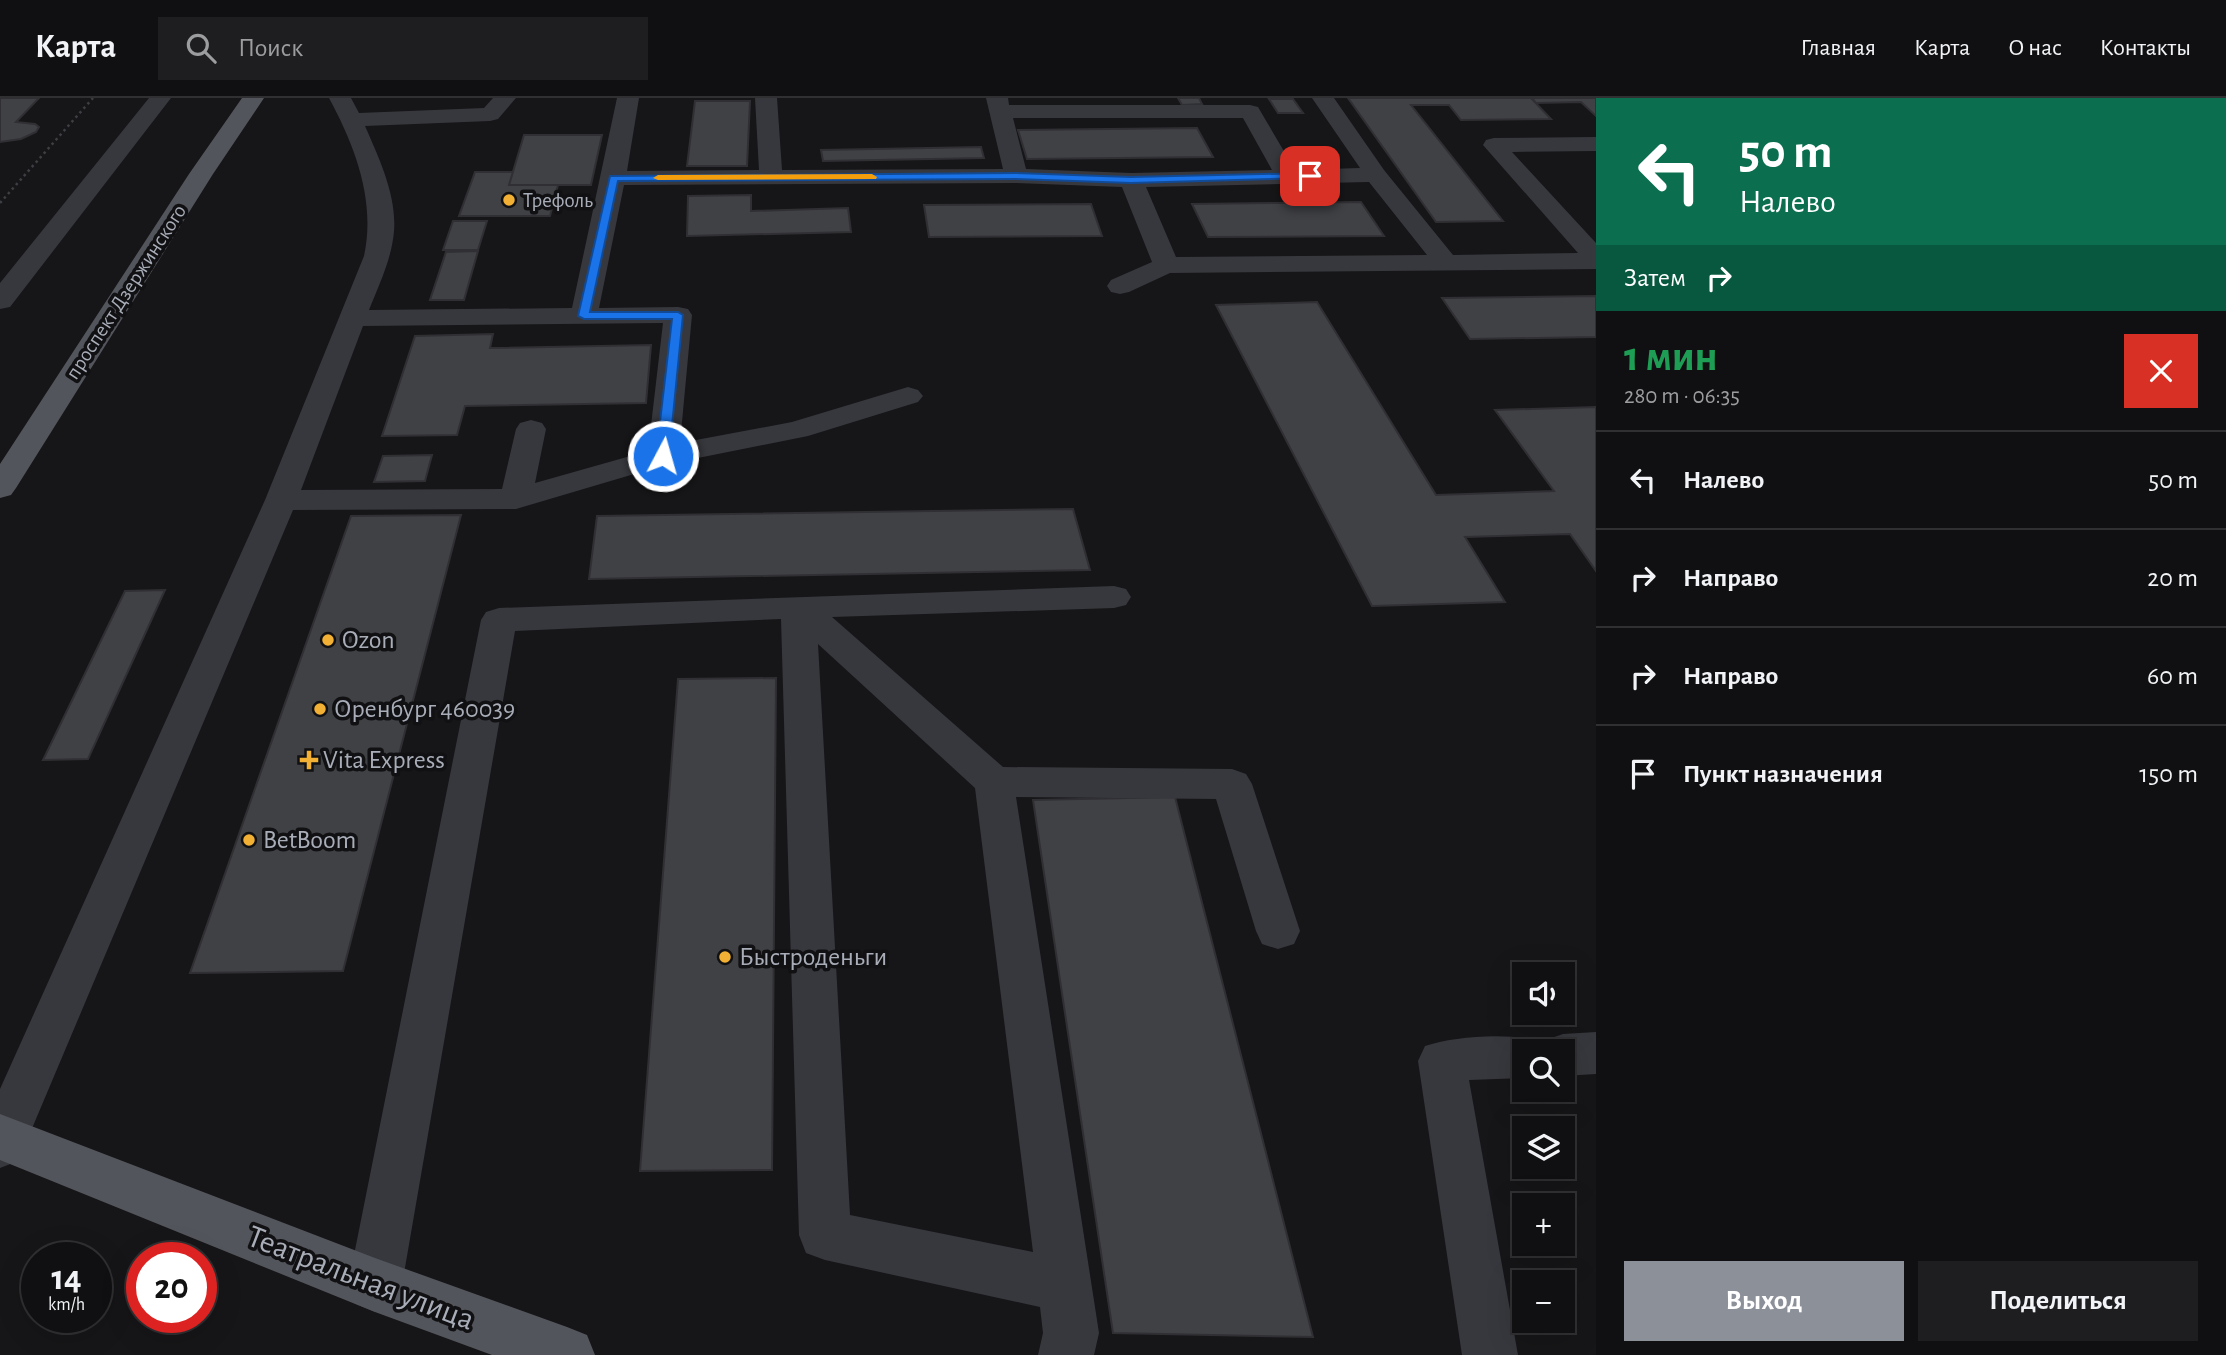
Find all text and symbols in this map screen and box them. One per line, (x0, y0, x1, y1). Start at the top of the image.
search box (158, 17, 648, 80)
icon: search (182, 29, 220, 67)
text: Карта (35, 31, 116, 64)
text: Поиск (238, 35, 303, 61)
text: Главная (1801, 36, 1876, 60)
text: Карта (1914, 36, 1970, 60)
text: О нас (2008, 36, 2062, 60)
text: Контакты (2100, 36, 2191, 60)
icon: left (1624, 126, 1715, 217)
text: 50 m (1739, 128, 1833, 177)
pin (1280, 146, 1340, 206)
icon: arrive (1291, 157, 1329, 195)
text: Налево (1739, 186, 1836, 218)
place label: Трефоль (523, 190, 593, 211)
marker: Трефоль (501, 192, 517, 208)
street label: проспект Дзержинского (62, 201, 190, 383)
icon: right (1700, 259, 1738, 297)
text: Затем (1624, 265, 1686, 291)
button: close (2124, 334, 2198, 408)
text: 1 мин (1624, 336, 1718, 378)
text: 280 m · 06:35 (1624, 385, 1740, 408)
position arrow (626, 419, 700, 493)
icon: left (1624, 461, 1662, 499)
text: Налево (1683, 467, 1764, 493)
text: 50 m (2148, 467, 2198, 493)
icon: right (1624, 559, 1662, 597)
text: Направо (1683, 565, 1778, 591)
text: 20 m (2147, 565, 2198, 591)
place label: Ozon (342, 627, 395, 653)
marker: Ozon (320, 632, 336, 648)
icon: right (1624, 657, 1662, 695)
text: Направо (1683, 663, 1778, 689)
text: 60 m (2147, 663, 2198, 689)
place label: Оренбург 460039 (334, 696, 515, 722)
marker: Оренбург 460039 (312, 701, 328, 717)
place label: Vita Express (323, 747, 445, 773)
marker: Vita Express (301, 752, 317, 768)
icon: arrive (1624, 755, 1662, 793)
text: Пункт назначения (1683, 761, 1883, 787)
text: 150 m (2139, 761, 2198, 787)
place label: BetBoom (263, 827, 356, 853)
marker: BetBoom (241, 832, 257, 848)
place label: Быстроденьги (739, 944, 887, 970)
marker: Быстроденьги (717, 949, 733, 965)
map controls (1512, 962, 1575, 1333)
button: sound (1512, 962, 1575, 1025)
button: search (1512, 1039, 1575, 1102)
button: layers (1512, 1116, 1575, 1179)
button: + (1512, 1193, 1575, 1256)
street label: Театральная улица (243, 1220, 479, 1336)
speed limit sign: 20 (126, 1242, 217, 1333)
text: 14 (51, 1261, 82, 1296)
button: Выход (1624, 1261, 1904, 1341)
button: Поделиться (1918, 1261, 2198, 1341)
button: − (1512, 1270, 1575, 1333)
text: km/h (48, 1296, 85, 1314)

